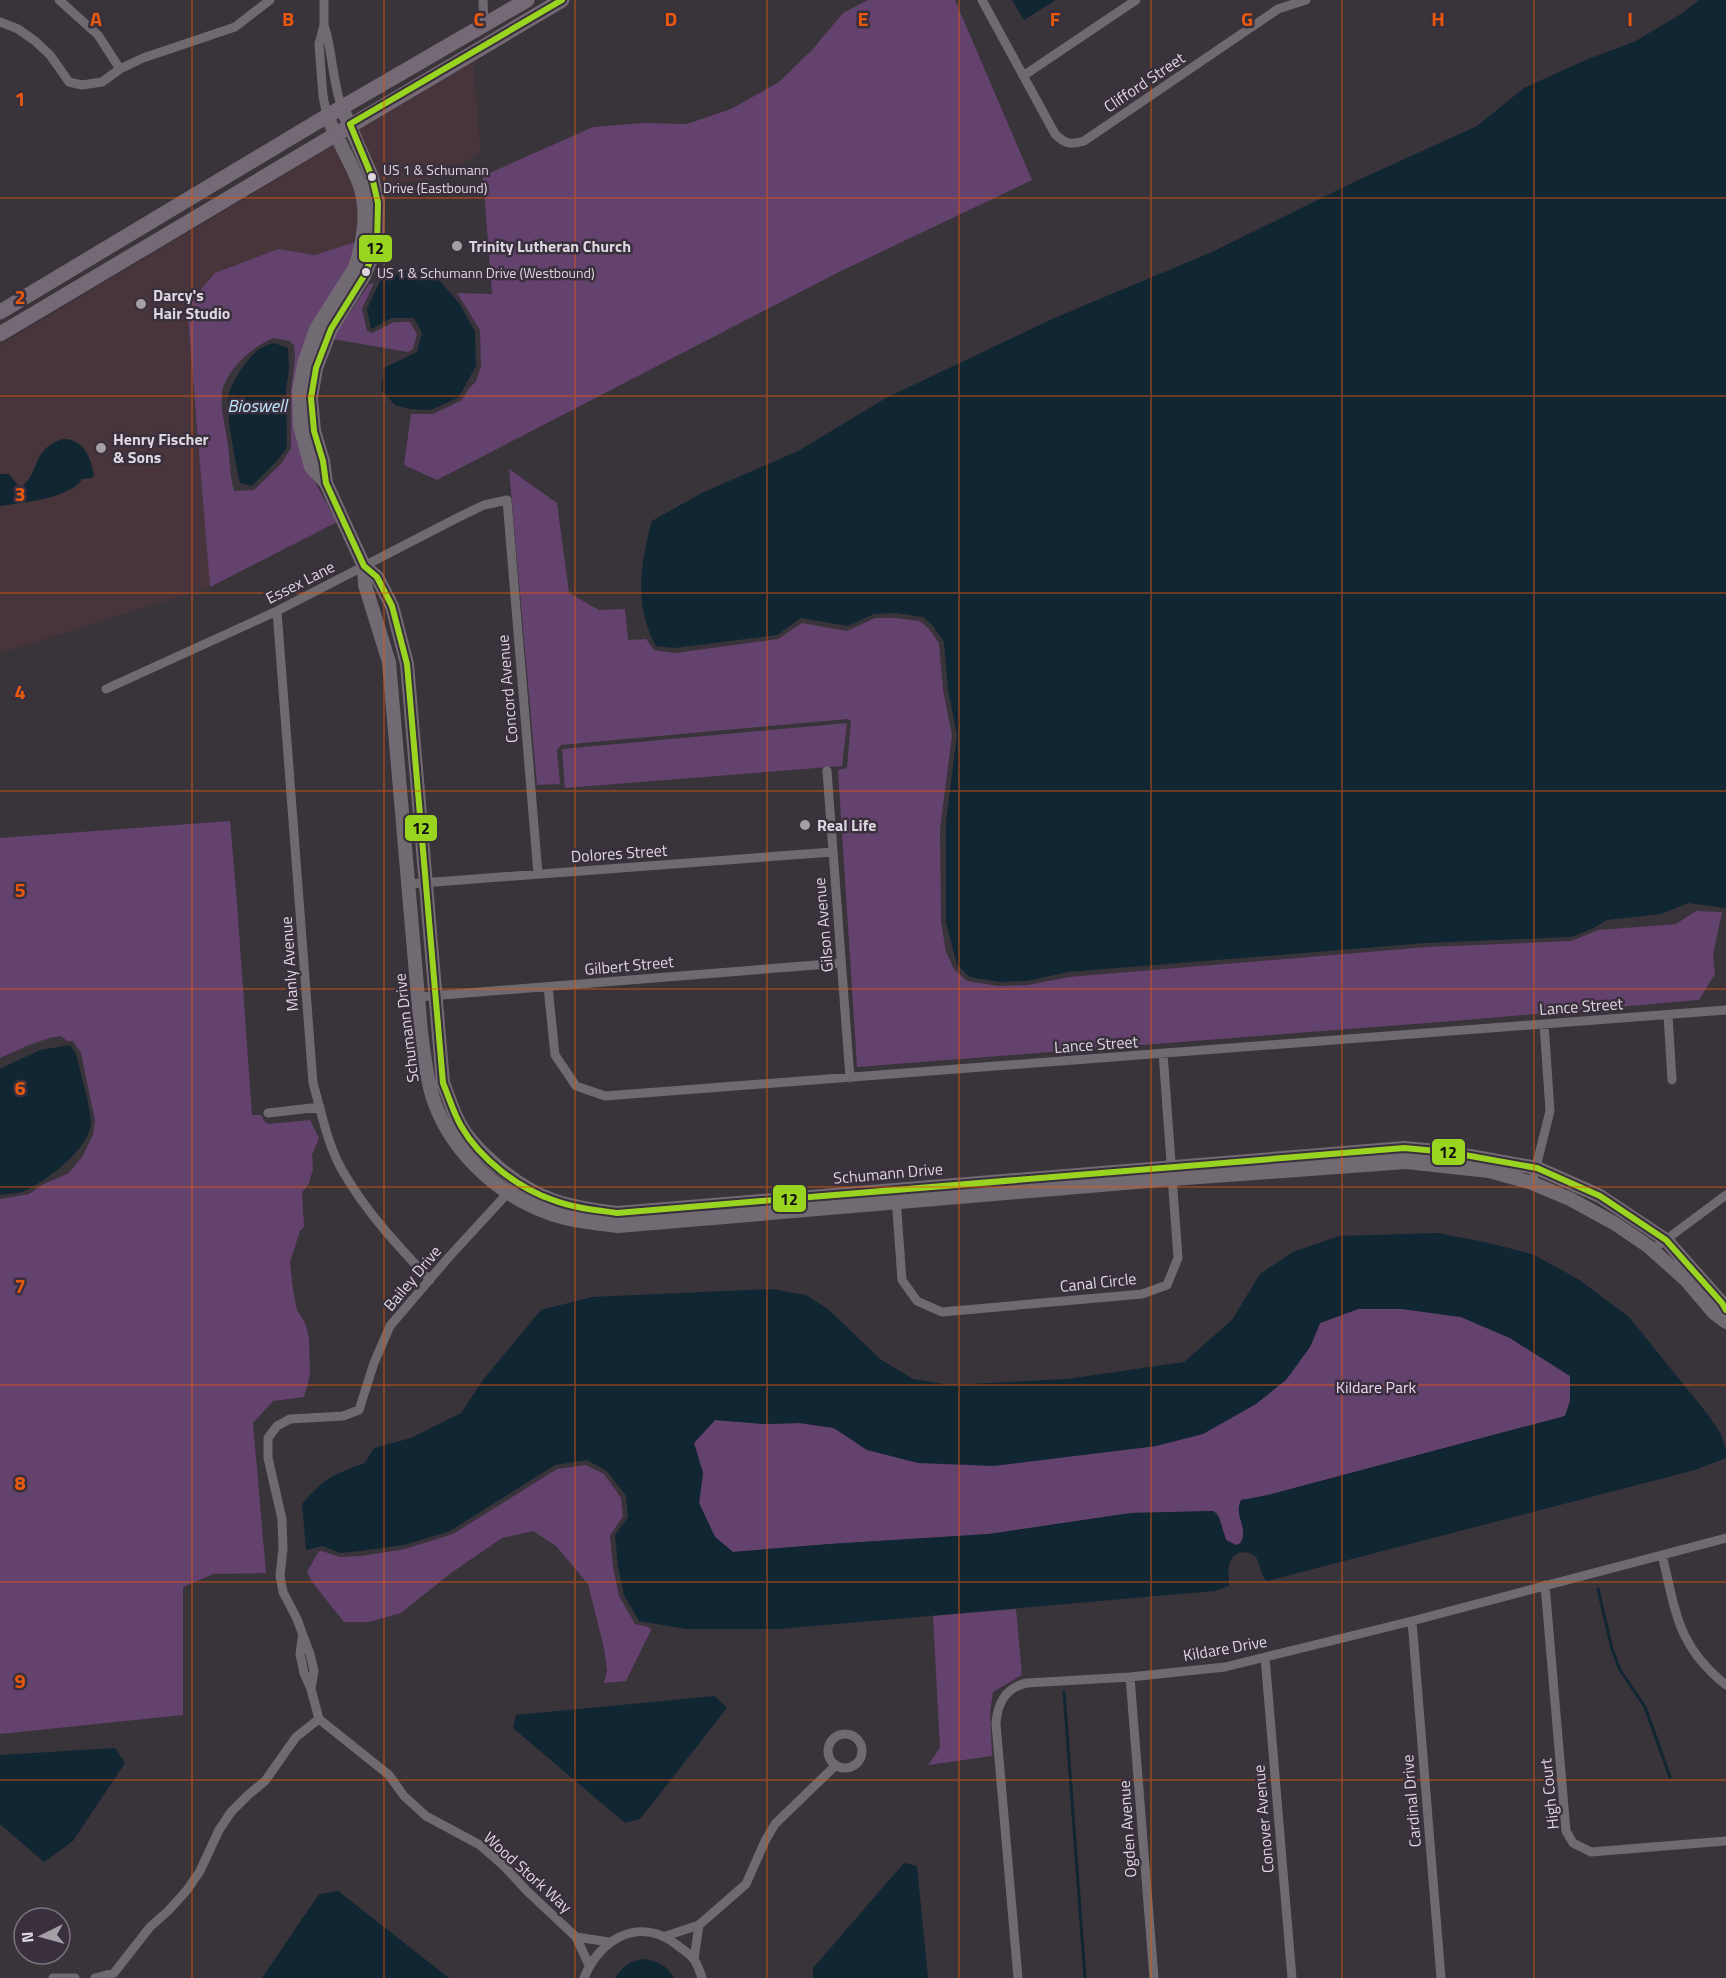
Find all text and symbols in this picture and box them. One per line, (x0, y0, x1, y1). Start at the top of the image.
text: A (90, 3, 102, 34)
text: B (282, 3, 294, 34)
text: C (474, 3, 485, 34)
text: D (665, 3, 677, 34)
text: E (857, 3, 869, 34)
text: F (1050, 3, 1061, 34)
text: G (1241, 3, 1253, 34)
text: H (1431, 3, 1445, 34)
text: I (1627, 3, 1633, 34)
street label: Clifford Street (1099, 46, 1190, 118)
text: 1 (14, 83, 26, 114)
place label: US 1 & Schumann Drive (Eastbound) (383, 159, 489, 198)
marker: US 1 & Schumann Drive (Eastbound) (366, 171, 378, 183)
line badge: 12 (358, 234, 393, 263)
place label: Trinity Lutheran Church (469, 234, 631, 258)
text: 12 (366, 236, 384, 260)
marker: Trinity Lutheran Church (450, 239, 464, 253)
place label: US 1 & Schumann Drive (Westbound) (377, 262, 595, 283)
marker: US 1 & Schumann Drive (Westbound) (360, 266, 372, 278)
text: 2 (14, 281, 26, 312)
place label: Darcy's Hair Studio (153, 283, 230, 325)
marker: Darcy's Hair Studio (134, 297, 148, 311)
water label: Bioswell (227, 392, 289, 419)
place label: Henry Fischer & Sons (113, 427, 209, 469)
marker: Henry Fischer & Sons (94, 441, 108, 455)
text: 3 (14, 478, 26, 509)
street label: Essex Lane (261, 554, 339, 610)
street label: Concord Avenue (490, 634, 524, 744)
text: 4 (14, 676, 26, 707)
place label: Real Life (817, 813, 876, 837)
line badge: 12 (404, 814, 438, 842)
text: 12 (412, 816, 430, 840)
marker: Real Life (798, 818, 812, 832)
street label: Dolores Street (570, 838, 668, 868)
text: 5 (14, 874, 26, 905)
street label: Gilson Avenue (807, 877, 839, 973)
street label: Manly Avenue (274, 916, 304, 1012)
street label: Gilbert Street (583, 949, 675, 981)
street label: Schumann Drive (387, 972, 425, 1084)
street label: Lance Street (1538, 991, 1624, 1021)
street label: Lance Street (1053, 1029, 1139, 1059)
text: 6 (14, 1072, 26, 1103)
line badge: 12 (1431, 1138, 1466, 1166)
text: 12 (1439, 1140, 1457, 1164)
street label: Schumann Drive (832, 1156, 944, 1190)
line badge: 12 (772, 1184, 807, 1213)
text: 12 (780, 1187, 798, 1211)
street label: Bailey Drive (377, 1240, 447, 1316)
street label: Canal Circle (1059, 1266, 1137, 1298)
text: 7 (14, 1270, 26, 1301)
park label: Kildare Park (1336, 1375, 1417, 1399)
text: 8 (14, 1467, 26, 1498)
street label: Kildare Drive (1181, 1629, 1269, 1667)
text: 9 (14, 1665, 26, 1696)
street label: Cardinal Drive (1395, 1754, 1427, 1848)
street label: High Court (1533, 1757, 1565, 1831)
street label: Conover Avenue (1246, 1764, 1280, 1874)
street label: Ogden Avenue (1112, 1780, 1142, 1878)
street label: Wood Stork Way (478, 1826, 578, 1918)
north arrow (12, 1906, 72, 1966)
text: N (15, 1931, 39, 1944)

